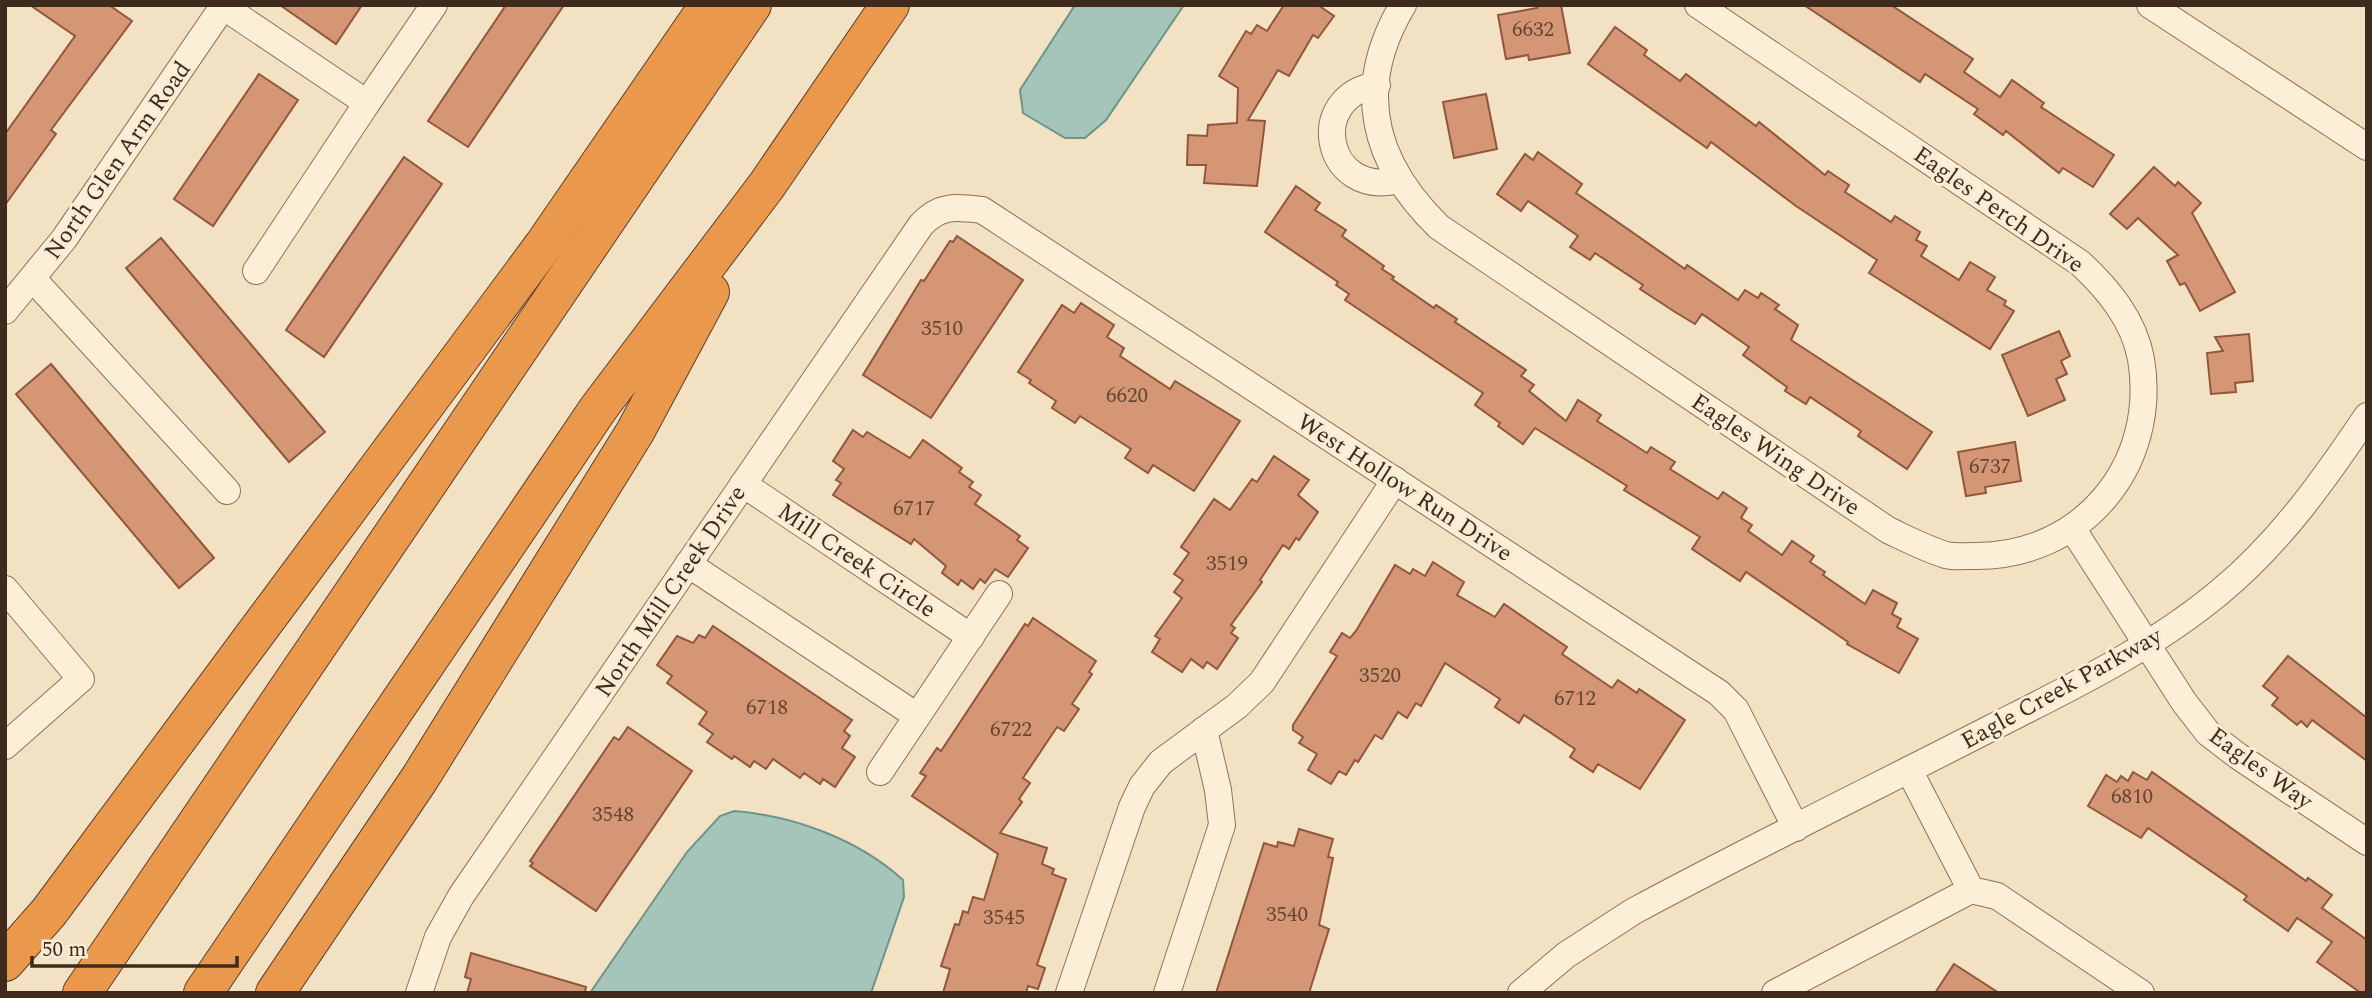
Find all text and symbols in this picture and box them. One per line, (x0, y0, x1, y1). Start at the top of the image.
house number: 6632 (1512, 14, 1554, 46)
street label: North Glen Arm Road (36, 54, 200, 267)
street label: Eagles Perch Drive (1906, 137, 2091, 282)
house number: 3510 (921, 313, 963, 345)
house number: 6620 (1106, 380, 1148, 412)
street label: Eagles Wing Drive (1683, 385, 1867, 525)
street label: West Hollow Run Drive (1289, 404, 1519, 571)
house number: 6737 (1969, 451, 2011, 483)
street label: North Mill Creek Drive (586, 478, 755, 705)
house number: 6717 (893, 493, 935, 525)
street label: Mill Creek Circle (770, 494, 943, 627)
house number: 3519 (1206, 548, 1248, 580)
street label: Eagle Creek Parkway (1954, 618, 2170, 759)
house number: 3520 (1359, 660, 1401, 692)
house number: 6712 (1554, 683, 1596, 715)
house number: 6718 (746, 692, 788, 724)
house number: 6722 (990, 714, 1032, 746)
street label: Eagles Way (2201, 719, 2321, 820)
house number: 6810 (2111, 781, 2153, 813)
house number: 3548 (592, 799, 634, 831)
house number: 3540 (1266, 899, 1308, 931)
house number: 3545 (983, 902, 1025, 934)
scale bar (32, 925, 236, 969)
text: 50 m (42, 934, 86, 966)

